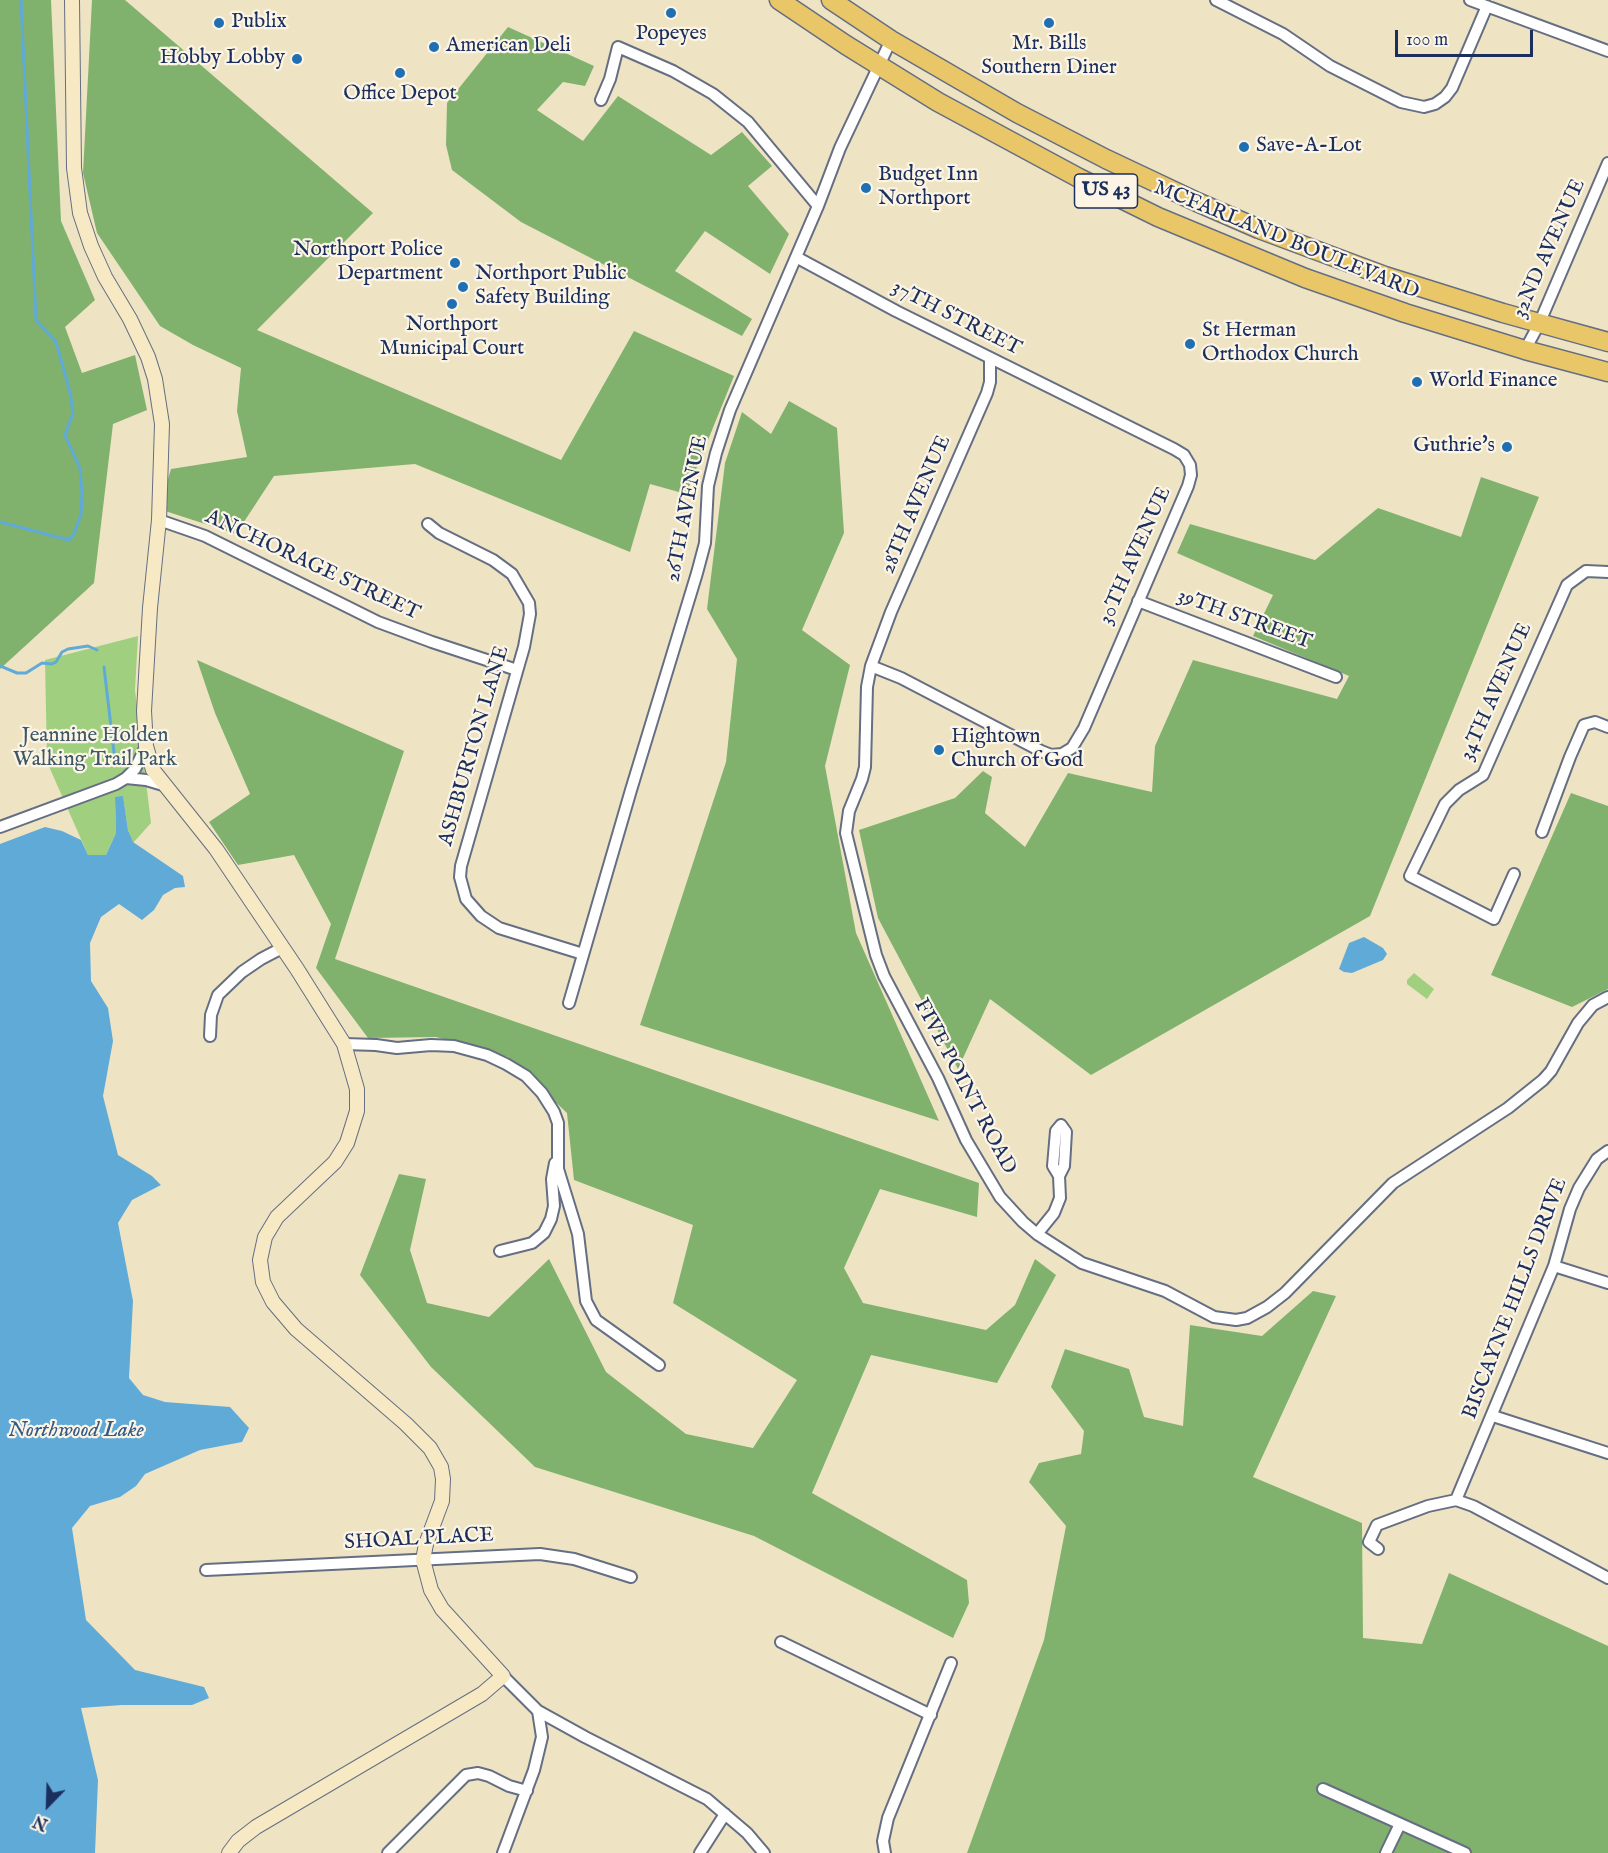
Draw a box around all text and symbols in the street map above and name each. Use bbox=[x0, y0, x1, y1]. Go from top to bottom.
marker: Popeyes bbox=[664, 6, 678, 20]
place label: Publix bbox=[231, 10, 287, 36]
marker: Publix bbox=[212, 16, 226, 30]
marker: Mr. Bills Southern Diner bbox=[1042, 16, 1056, 30]
scale bar bbox=[1398, 18, 1536, 56]
place label: Popeyes bbox=[635, 22, 707, 48]
text: 100 m bbox=[1406, 29, 1448, 52]
place label: Mr. Bills Southern Diner bbox=[981, 32, 1117, 82]
place label: American Deli bbox=[446, 34, 571, 60]
marker: American Deli bbox=[427, 40, 441, 54]
place label: Hobby Lobby bbox=[160, 46, 285, 72]
marker: Hobby Lobby bbox=[290, 52, 304, 66]
marker: Office Depot bbox=[393, 66, 407, 80]
place label: Office Depot bbox=[343, 82, 457, 108]
place label: Save-A-Lot bbox=[1256, 134, 1362, 160]
marker: Save-A-Lot bbox=[1237, 140, 1251, 154]
place label: Budget Inn Northport bbox=[878, 163, 978, 213]
road number: US 43 bbox=[1074, 174, 1138, 208]
street label: MCFARLAND BOULEVARD bbox=[1150, 176, 1422, 306]
street label: 32ND AVENUE bbox=[1508, 176, 1592, 322]
marker: Budget Inn Northport bbox=[859, 181, 873, 195]
place label: Northport Police Department bbox=[293, 238, 443, 288]
marker: Northport Police Department bbox=[448, 256, 462, 270]
place label: Northport Public Safety Building bbox=[475, 262, 627, 312]
street label: 37TH STREET bbox=[887, 276, 1025, 362]
marker: Northport Public Safety Building bbox=[456, 280, 470, 294]
marker: Northport Municipal Court bbox=[445, 297, 459, 311]
place label: Northport Municipal Court bbox=[380, 313, 524, 363]
place label: St Herman Orthodox Church bbox=[1202, 319, 1359, 369]
marker: St Herman Orthodox Church bbox=[1183, 337, 1197, 351]
place label: World Finance bbox=[1429, 369, 1557, 395]
marker: World Finance bbox=[1410, 375, 1424, 389]
street label: 28TH AVENUE bbox=[876, 432, 958, 578]
street label: 26TH AVENUE bbox=[661, 434, 715, 584]
place label: Guthrie's bbox=[1413, 434, 1495, 460]
marker: Guthrie's bbox=[1500, 440, 1514, 454]
street label: 30TH AVENUE bbox=[1094, 483, 1178, 629]
street label: ANCHORAGE STREET bbox=[201, 505, 423, 627]
street label: 39TH STREET bbox=[1173, 584, 1315, 656]
street label: 34TH AVENUE bbox=[1455, 619, 1539, 765]
street label: ASHBURTON LANE bbox=[434, 643, 516, 849]
park label: Jeannine Holden Walking Trail Park bbox=[13, 724, 177, 774]
place label: Hightown Church of God bbox=[951, 725, 1083, 775]
marker: Hightown Church of God bbox=[932, 743, 946, 757]
street label: FIVE POINT ROAD bbox=[907, 995, 1021, 1179]
street label: BISCAYNE HILLS DRIVE bbox=[1458, 1175, 1574, 1423]
water label: Northwood Lake bbox=[8, 1418, 144, 1444]
street label: SHOAL PLACE bbox=[344, 1523, 494, 1557]
north arrow bbox=[18, 1775, 78, 1835]
text: N bbox=[31, 1810, 51, 1833]

